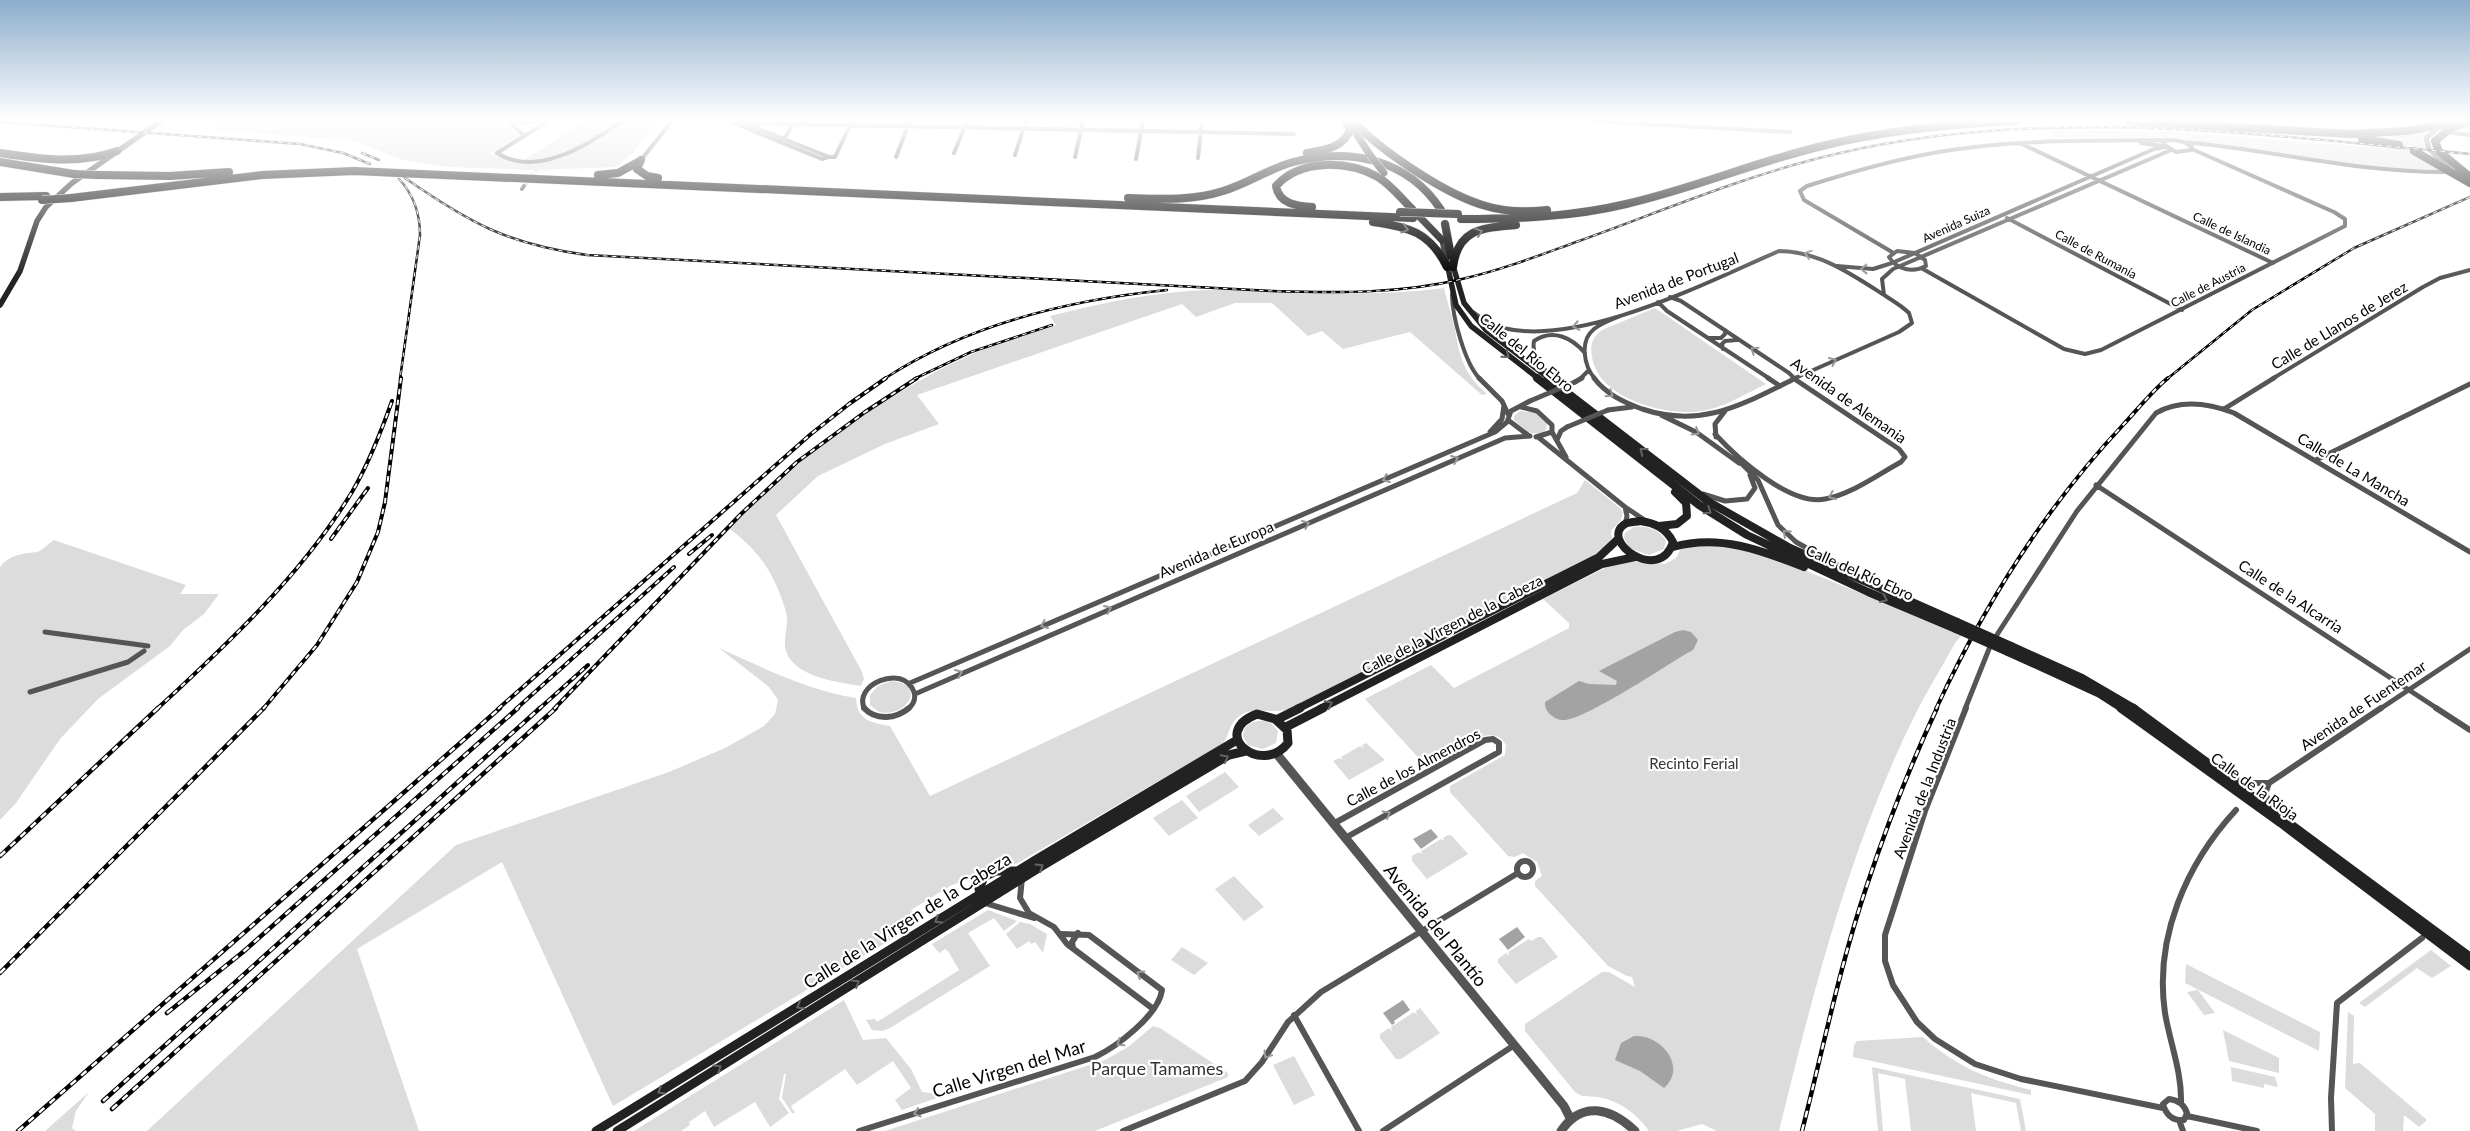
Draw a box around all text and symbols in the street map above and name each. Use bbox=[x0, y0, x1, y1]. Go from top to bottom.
street label: Avenida Suiza bbox=[1920, 202, 1992, 246]
street label: Calle de Islandia bbox=[2190, 208, 2274, 258]
one-way arrow bbox=[1400, 223, 1409, 233]
street label: Calle de Rumanía bbox=[2053, 226, 2140, 282]
one-way arrow bbox=[1474, 228, 1483, 238]
street label: Avenida de Portugal bbox=[1611, 248, 1741, 312]
one-way arrow bbox=[1804, 249, 1813, 259]
street label: Calle de Austria bbox=[2168, 260, 2248, 310]
one-way arrow bbox=[1859, 264, 1867, 274]
street label: Calle de Llanos de Jerez bbox=[2268, 277, 2411, 373]
street label: Calle del Río Ebro bbox=[1476, 309, 1578, 395]
one-way arrow bbox=[1571, 320, 1580, 330]
one-way arrow bbox=[1751, 347, 1760, 356]
one-way arrow bbox=[1501, 350, 1510, 359]
street label: Avenida de Alemania bbox=[1788, 353, 1910, 447]
one-way arrow bbox=[1828, 357, 1837, 368]
one-way arrow bbox=[1604, 388, 1613, 397]
one-way arrow bbox=[1690, 426, 1699, 436]
street label: Calle de La Mancha bbox=[2295, 428, 2413, 510]
one-way arrow bbox=[1640, 449, 1649, 457]
one-way arrow bbox=[1450, 455, 1459, 466]
one-way arrow bbox=[1382, 472, 1391, 483]
one-way arrow bbox=[1828, 490, 1837, 500]
one-way arrow bbox=[1702, 504, 1711, 514]
street label: Avenida de Europa bbox=[1156, 517, 1276, 581]
one-way arrow bbox=[1301, 519, 1309, 529]
one-way arrow bbox=[1783, 530, 1792, 539]
street label: Calle del Río Ebro bbox=[1803, 540, 1917, 604]
street label: Calle de la Alcarria bbox=[2235, 555, 2347, 637]
street label: Calle de la Virgen de la Cabeza bbox=[1359, 570, 1545, 678]
one-way arrow bbox=[1879, 593, 1888, 603]
one-way arrow bbox=[1103, 604, 1112, 615]
one-way arrow bbox=[1040, 619, 1049, 630]
street label: Avenida de Fuentemar bbox=[2297, 656, 2430, 754]
one-way arrow bbox=[954, 669, 963, 680]
one-way arrow bbox=[1324, 700, 1333, 710]
street label: Avenida de la Industria bbox=[1889, 715, 1959, 861]
street label: Calle de los Almendros bbox=[1343, 724, 1483, 810]
street label: Calle de la Rioja bbox=[2208, 748, 2302, 824]
one-way arrow bbox=[1220, 754, 1229, 764]
park label: Recinto Ferial bbox=[1649, 754, 1739, 772]
one-way arrow bbox=[1382, 811, 1391, 821]
street label: Calle de la Virgen de la Cabeza bbox=[799, 847, 1015, 993]
street label: Avenida del Plantío bbox=[1380, 859, 1492, 991]
one-way arrow bbox=[1034, 864, 1044, 873]
one-way arrow bbox=[935, 914, 944, 924]
one-way arrow bbox=[1137, 971, 1146, 980]
one-way arrow bbox=[850, 979, 859, 989]
one-way arrow bbox=[796, 999, 805, 1009]
street label: Calle Virgen del Mar bbox=[929, 1034, 1089, 1102]
one-way arrow bbox=[1116, 1037, 1126, 1046]
one-way arrow bbox=[1263, 1050, 1273, 1059]
park label: Parque Tamames bbox=[1091, 1057, 1224, 1079]
one-way arrow bbox=[712, 1065, 721, 1075]
one-way arrow bbox=[658, 1084, 667, 1094]
one-way arrow bbox=[913, 1107, 922, 1117]

